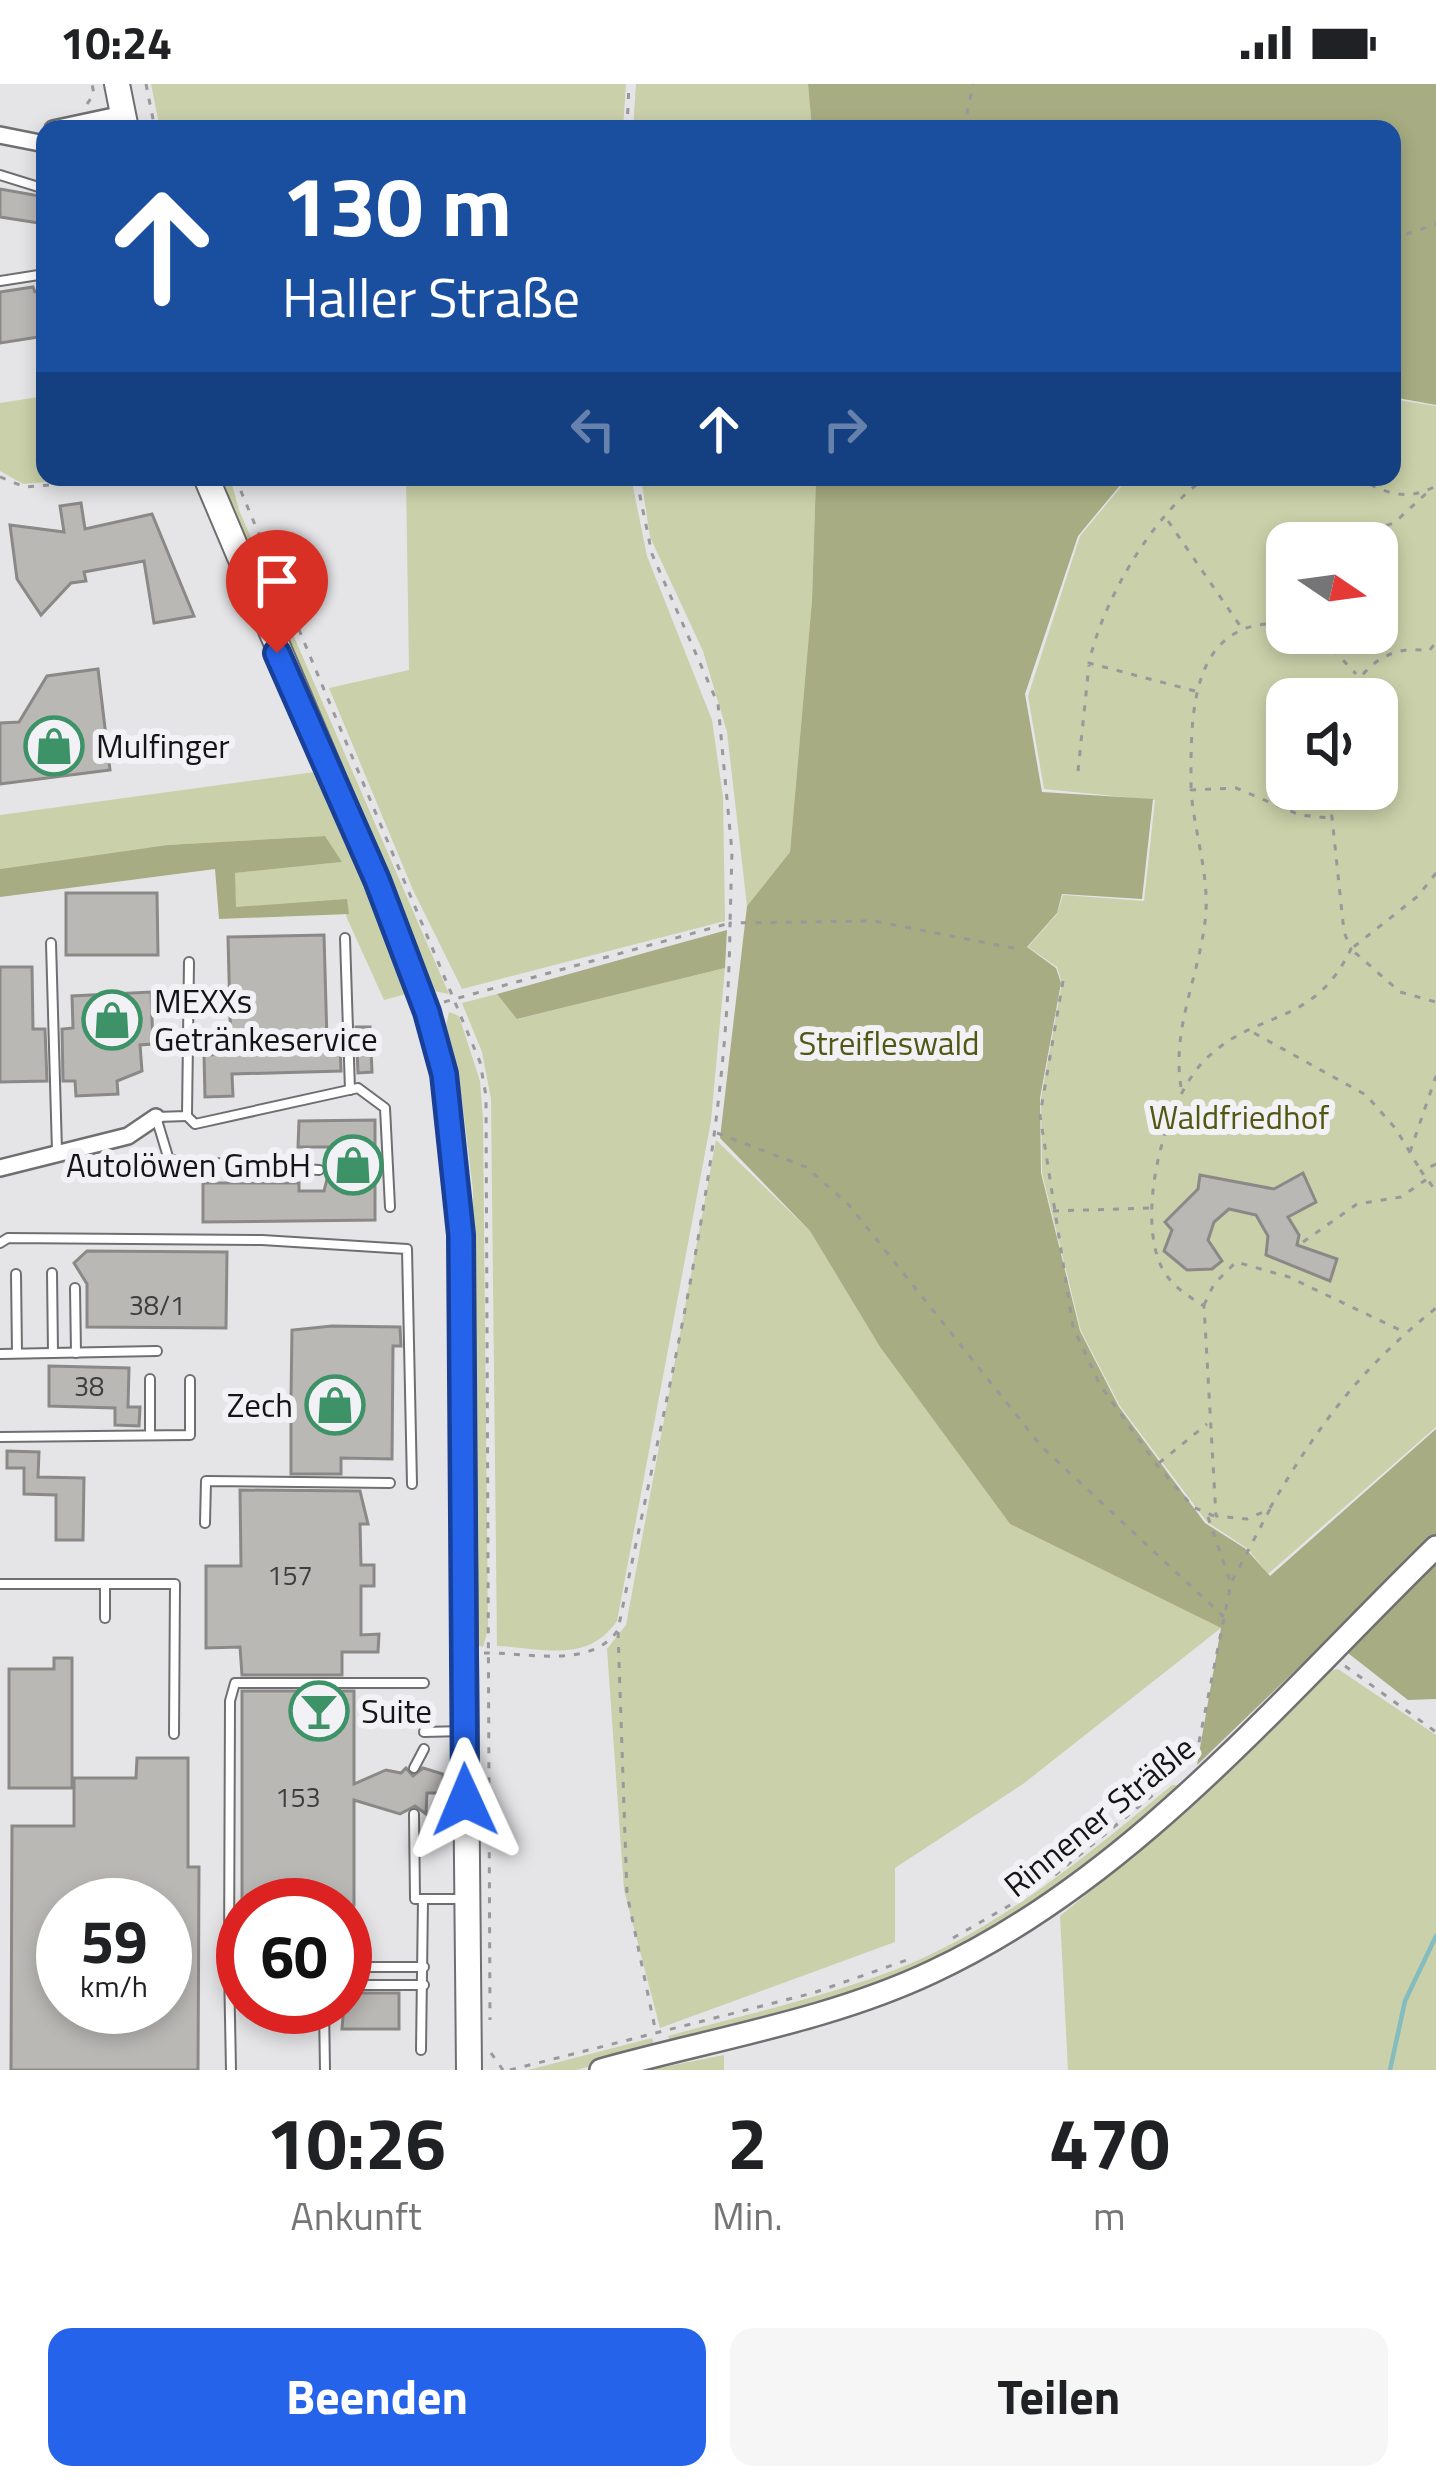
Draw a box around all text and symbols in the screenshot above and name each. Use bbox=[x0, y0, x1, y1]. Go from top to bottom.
text: 10:24 bbox=[60, 8, 172, 76]
text: 130 m bbox=[282, 141, 512, 269]
icon: ahead bbox=[84, 168, 240, 324]
text: Haller Straße bbox=[282, 256, 580, 338]
icon: left bbox=[560, 396, 626, 462]
icon: ahead bbox=[686, 396, 752, 462]
icon: right bbox=[812, 396, 878, 462]
north arrow bbox=[1266, 522, 1398, 654]
map controls bbox=[1266, 522, 1398, 810]
pin bbox=[226, 530, 328, 653]
icon: arrive bbox=[244, 548, 310, 614]
button: sound bbox=[1266, 678, 1398, 810]
shop icon: Mulfinger bbox=[23, 715, 85, 777]
place label: Mulfinger bbox=[96, 721, 230, 771]
place label: MEXXs Getränkeservice bbox=[154, 976, 378, 1064]
shop icon: MEXXs Getränkeservice bbox=[81, 989, 143, 1051]
park label: Streifleswald bbox=[798, 1018, 980, 1068]
park label: Waldfriedhof bbox=[1149, 1092, 1329, 1142]
shop icon: Autolöwen GmbH bbox=[322, 1134, 384, 1196]
place label: Autolöwen GmbH bbox=[66, 1140, 311, 1190]
house number: 38/1 bbox=[129, 1284, 185, 1325]
house number: 38 bbox=[74, 1365, 104, 1406]
shop icon: Zech bbox=[304, 1374, 366, 1436]
place label: Zech bbox=[227, 1380, 293, 1430]
house number: 157 bbox=[267, 1554, 313, 1595]
bar icon: Suite bbox=[288, 1680, 350, 1742]
place label: Suite bbox=[361, 1686, 432, 1736]
street label: Rinnener Sträßle bbox=[993, 1723, 1205, 1909]
position arrow bbox=[402, 1737, 528, 1863]
house number: 153 bbox=[275, 1776, 321, 1817]
speed limit sign: 60 bbox=[216, 1878, 372, 2034]
text: 59 bbox=[80, 1895, 148, 1986]
text: km/h bbox=[80, 1963, 148, 2009]
text: 10:26 bbox=[266, 2087, 446, 2197]
text: 2 bbox=[727, 2087, 768, 2197]
text: 470 bbox=[1049, 2087, 1170, 2197]
text: Ankunft bbox=[290, 2186, 422, 2245]
text: Min. bbox=[712, 2186, 783, 2245]
text: m bbox=[1093, 2186, 1126, 2245]
button: Beenden bbox=[48, 2328, 706, 2466]
button: Teilen bbox=[730, 2328, 1388, 2466]

